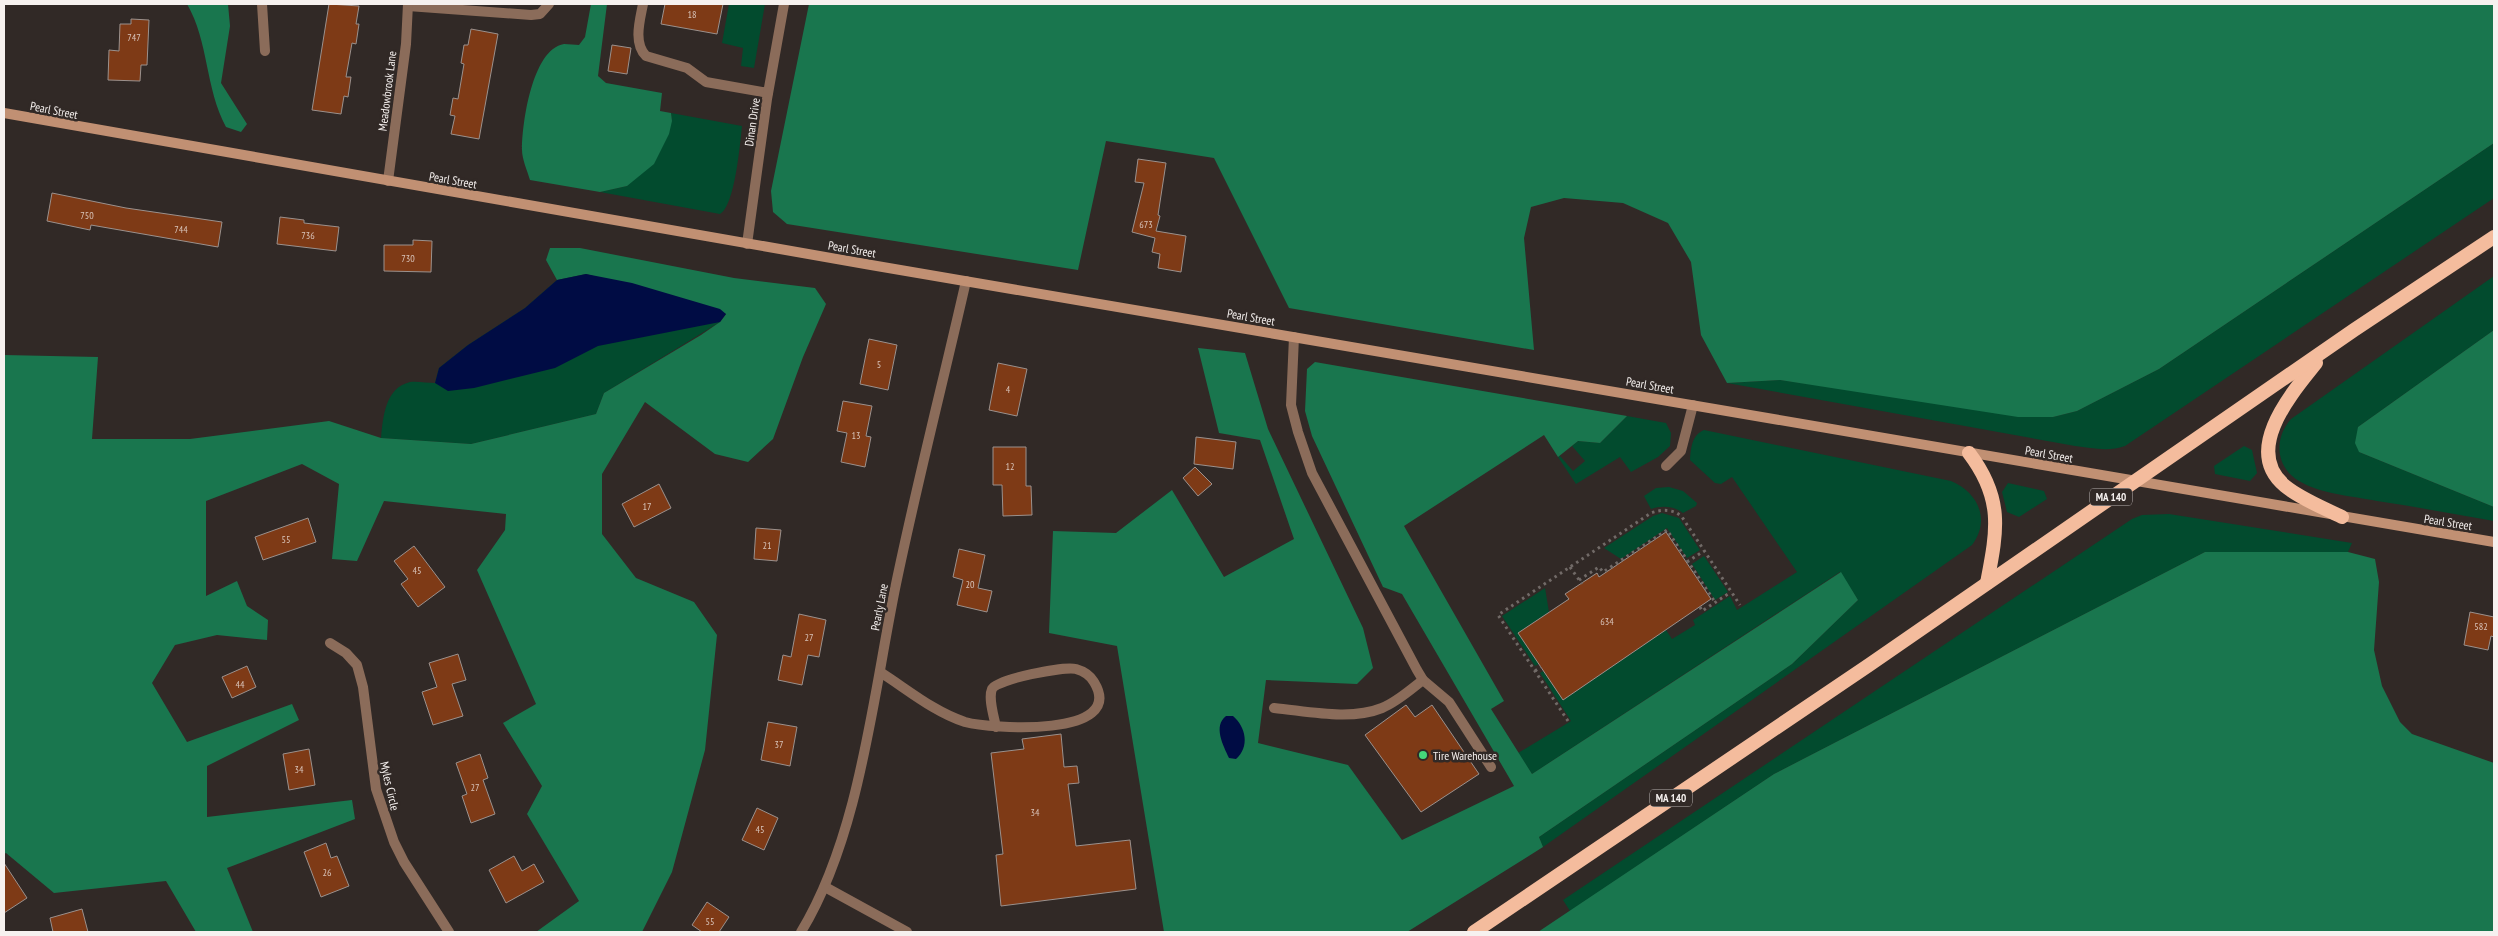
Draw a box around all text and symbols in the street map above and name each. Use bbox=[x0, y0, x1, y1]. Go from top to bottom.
house number: 18 bbox=[688, 8, 697, 21]
house number: 747 bbox=[127, 31, 141, 44]
street label: Meadowbrook Lane bbox=[375, 50, 399, 132]
street label: Dinan Drive bbox=[741, 97, 763, 147]
street label: Pearl Street bbox=[29, 98, 80, 122]
street label: Pearl Street bbox=[428, 168, 479, 192]
house number: 750 bbox=[80, 209, 94, 222]
house number: 673 bbox=[1139, 218, 1153, 231]
house number: 744 bbox=[174, 223, 188, 236]
house number: 736 bbox=[301, 229, 315, 242]
street label: Pearl Street bbox=[827, 237, 878, 261]
house number: 730 bbox=[401, 252, 415, 265]
street label: Pearl Street bbox=[1226, 305, 1277, 329]
house number: 5 bbox=[877, 358, 881, 371]
street label: Pearl Street bbox=[1625, 373, 1676, 397]
house number: 4 bbox=[1006, 383, 1011, 396]
house number: 13 bbox=[852, 429, 861, 442]
street label: Pearl Street bbox=[2024, 442, 2075, 466]
house number: 12 bbox=[1006, 460, 1015, 473]
road number: MA 140 bbox=[2090, 488, 2132, 506]
house number: 17 bbox=[643, 500, 652, 513]
street label: Pearl Street bbox=[2423, 511, 2474, 533]
house number: 55 bbox=[282, 533, 291, 546]
house number: 21 bbox=[763, 539, 772, 552]
house number: 45 bbox=[413, 564, 422, 577]
house number: 20 bbox=[966, 578, 975, 591]
street label: Pearly Lane bbox=[867, 582, 891, 632]
house number: 634 bbox=[1600, 615, 1614, 628]
house number: 582 bbox=[2474, 620, 2488, 633]
house number: 27 bbox=[805, 631, 814, 644]
house number: 44 bbox=[236, 678, 245, 691]
house number: 37 bbox=[775, 738, 784, 751]
place label: Tire Warehouse bbox=[1433, 748, 1497, 763]
marker: Tire Warehouse bbox=[1417, 749, 1429, 761]
street label: Myles Circle bbox=[377, 760, 403, 812]
house number: 34 bbox=[295, 763, 304, 776]
house number: 27 bbox=[471, 781, 480, 794]
road number: MA 140 bbox=[1650, 790, 1692, 806]
house number: 34 bbox=[1031, 806, 1040, 819]
house number: 45 bbox=[756, 823, 765, 836]
house number: 26 bbox=[323, 866, 332, 879]
house number: 55 bbox=[706, 915, 715, 928]

